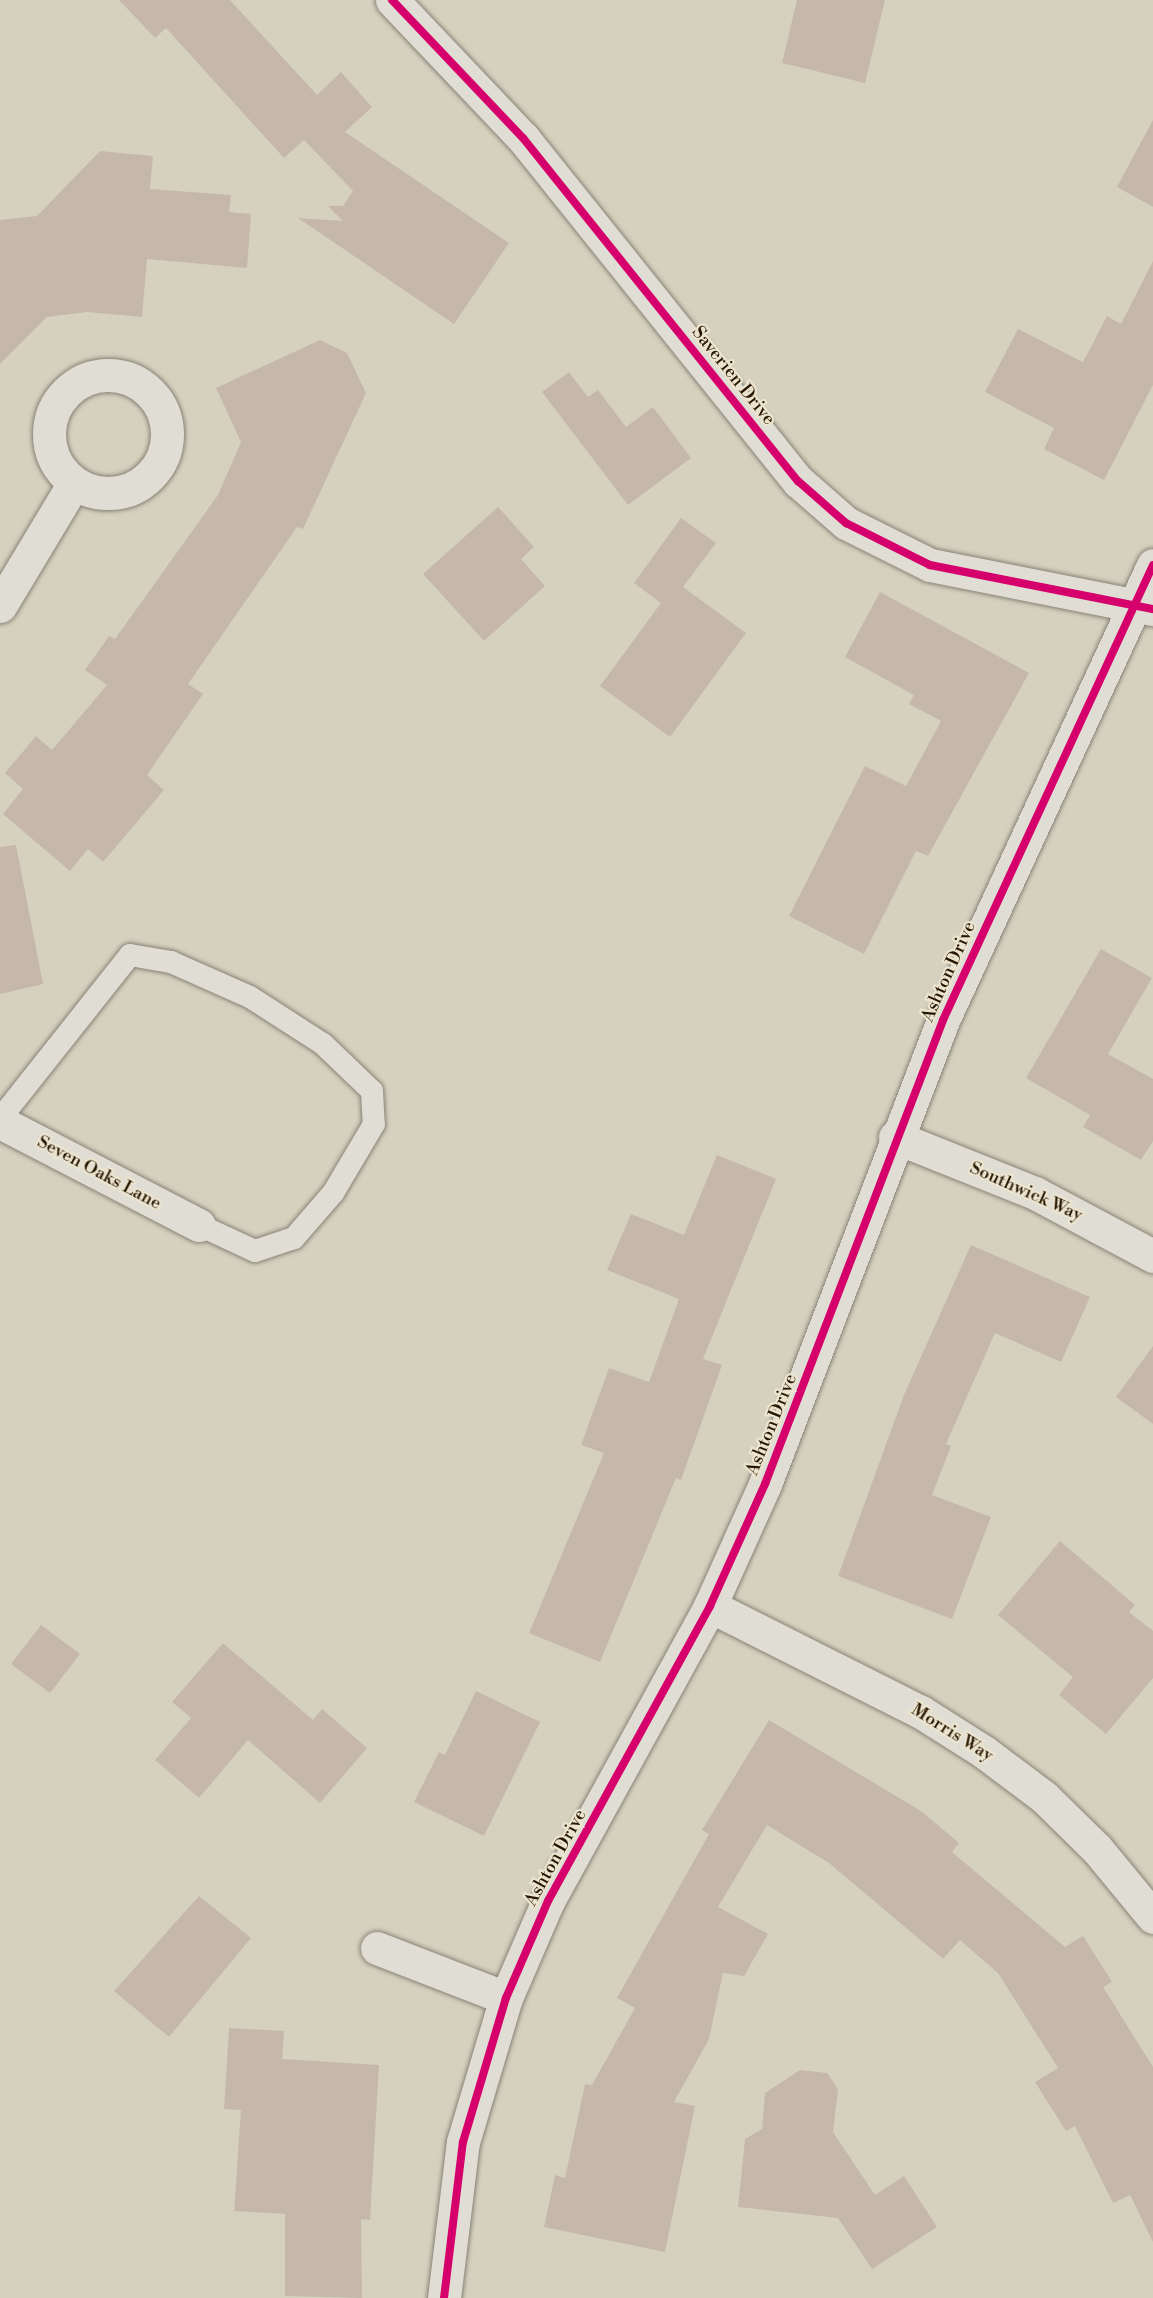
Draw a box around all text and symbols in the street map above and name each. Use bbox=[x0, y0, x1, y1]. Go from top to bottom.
street label: Saverien Drive bbox=[687, 322, 779, 430]
street label: Ashton Drive bbox=[917, 919, 981, 1025]
street label: Seven Oaks Lane bbox=[33, 1131, 165, 1215]
street label: Southwick Way bbox=[966, 1157, 1086, 1227]
street label: Ashton Drive bbox=[742, 1371, 802, 1479]
street label: Morris Way bbox=[907, 1699, 997, 1767]
street label: Ashton Drive bbox=[520, 1806, 592, 1910]

